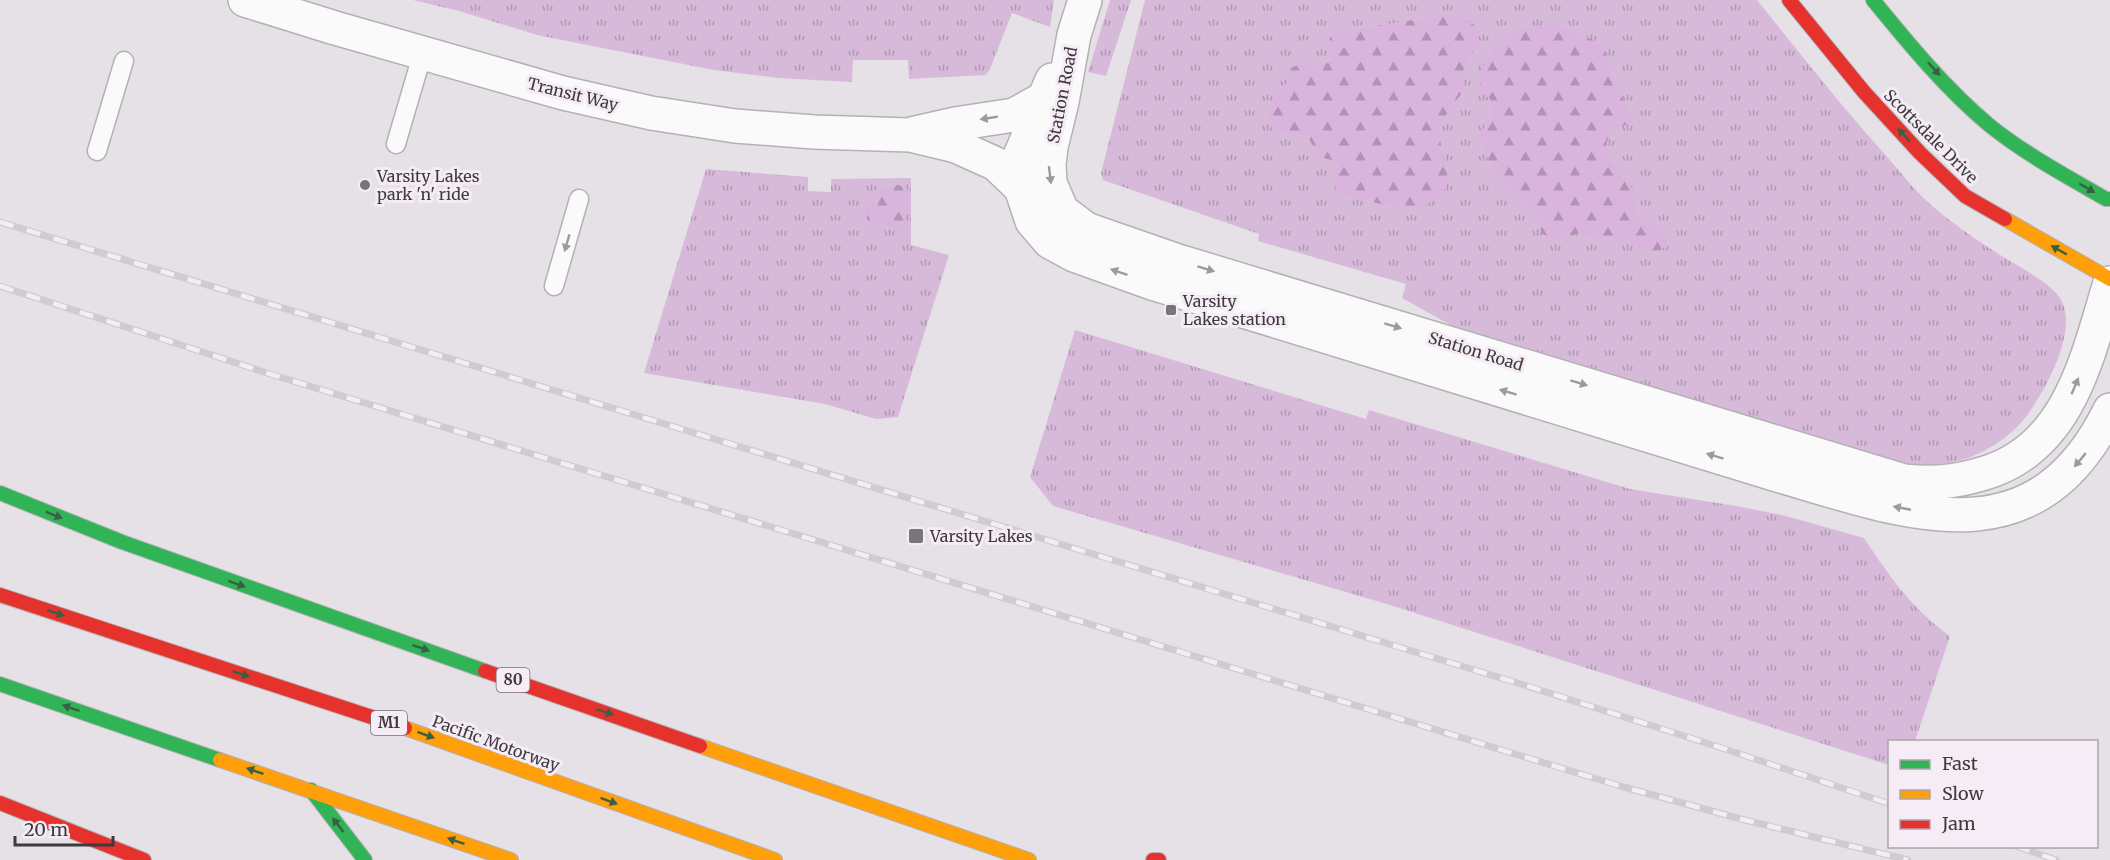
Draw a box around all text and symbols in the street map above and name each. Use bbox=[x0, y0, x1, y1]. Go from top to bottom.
street label: Station Road bbox=[1043, 45, 1081, 145]
one-way arrow bbox=[1927, 61, 1940, 76]
street label: Transit Way bbox=[526, 73, 621, 115]
street label: Scottsdale Drive bbox=[1880, 85, 1982, 187]
one-way arrow bbox=[979, 114, 998, 123]
one-way arrow bbox=[1897, 129, 1911, 143]
place label: Varsity Lakes park 'n' ride bbox=[376, 166, 480, 204]
one-way arrow bbox=[1045, 166, 1055, 185]
marker: Varsity Lakes park 'n' ride bbox=[358, 178, 372, 192]
one-way arrow bbox=[2079, 183, 2095, 194]
one-way arrow bbox=[562, 234, 571, 252]
one-way arrow bbox=[2050, 245, 2067, 255]
one-way arrow bbox=[1197, 265, 1215, 275]
one-way arrow bbox=[1110, 266, 1128, 276]
place label: Varsity Lakes station bbox=[1182, 291, 1286, 329]
marker: Varsity Lakes station bbox=[1164, 303, 1178, 317]
one-way arrow bbox=[1384, 322, 1402, 331]
street label: Station Road bbox=[1426, 327, 1526, 375]
one-way arrow bbox=[2070, 376, 2080, 394]
one-way arrow bbox=[1571, 379, 1589, 388]
one-way arrow bbox=[1499, 387, 1517, 396]
one-way arrow bbox=[1706, 451, 1724, 460]
one-way arrow bbox=[2073, 452, 2086, 468]
one-way arrow bbox=[1893, 503, 1912, 512]
one-way arrow bbox=[46, 510, 64, 520]
place label: Varsity Lakes bbox=[929, 526, 1033, 546]
marker: Varsity Lakes bbox=[907, 527, 925, 545]
one-way arrow bbox=[228, 579, 246, 589]
one-way arrow bbox=[47, 609, 65, 618]
one-way arrow bbox=[412, 644, 430, 654]
road number: 80 bbox=[496, 668, 530, 692]
one-way arrow bbox=[232, 670, 250, 679]
one-way arrow bbox=[62, 703, 80, 712]
one-way arrow bbox=[596, 708, 614, 718]
road number: M1 bbox=[371, 711, 407, 735]
street label: Pacific Motorway bbox=[430, 711, 563, 776]
one-way arrow bbox=[417, 731, 435, 741]
legend bbox=[1888, 740, 2098, 848]
text: Fast bbox=[1942, 752, 1978, 775]
one-way arrow bbox=[246, 766, 264, 775]
text: Slow bbox=[1942, 782, 1985, 805]
one-way arrow bbox=[601, 797, 619, 807]
scale bar bbox=[15, 809, 112, 847]
text: Jam bbox=[1941, 812, 1976, 835]
one-way arrow bbox=[332, 817, 345, 833]
text: 20 m bbox=[24, 818, 68, 841]
one-way arrow bbox=[447, 835, 465, 845]

